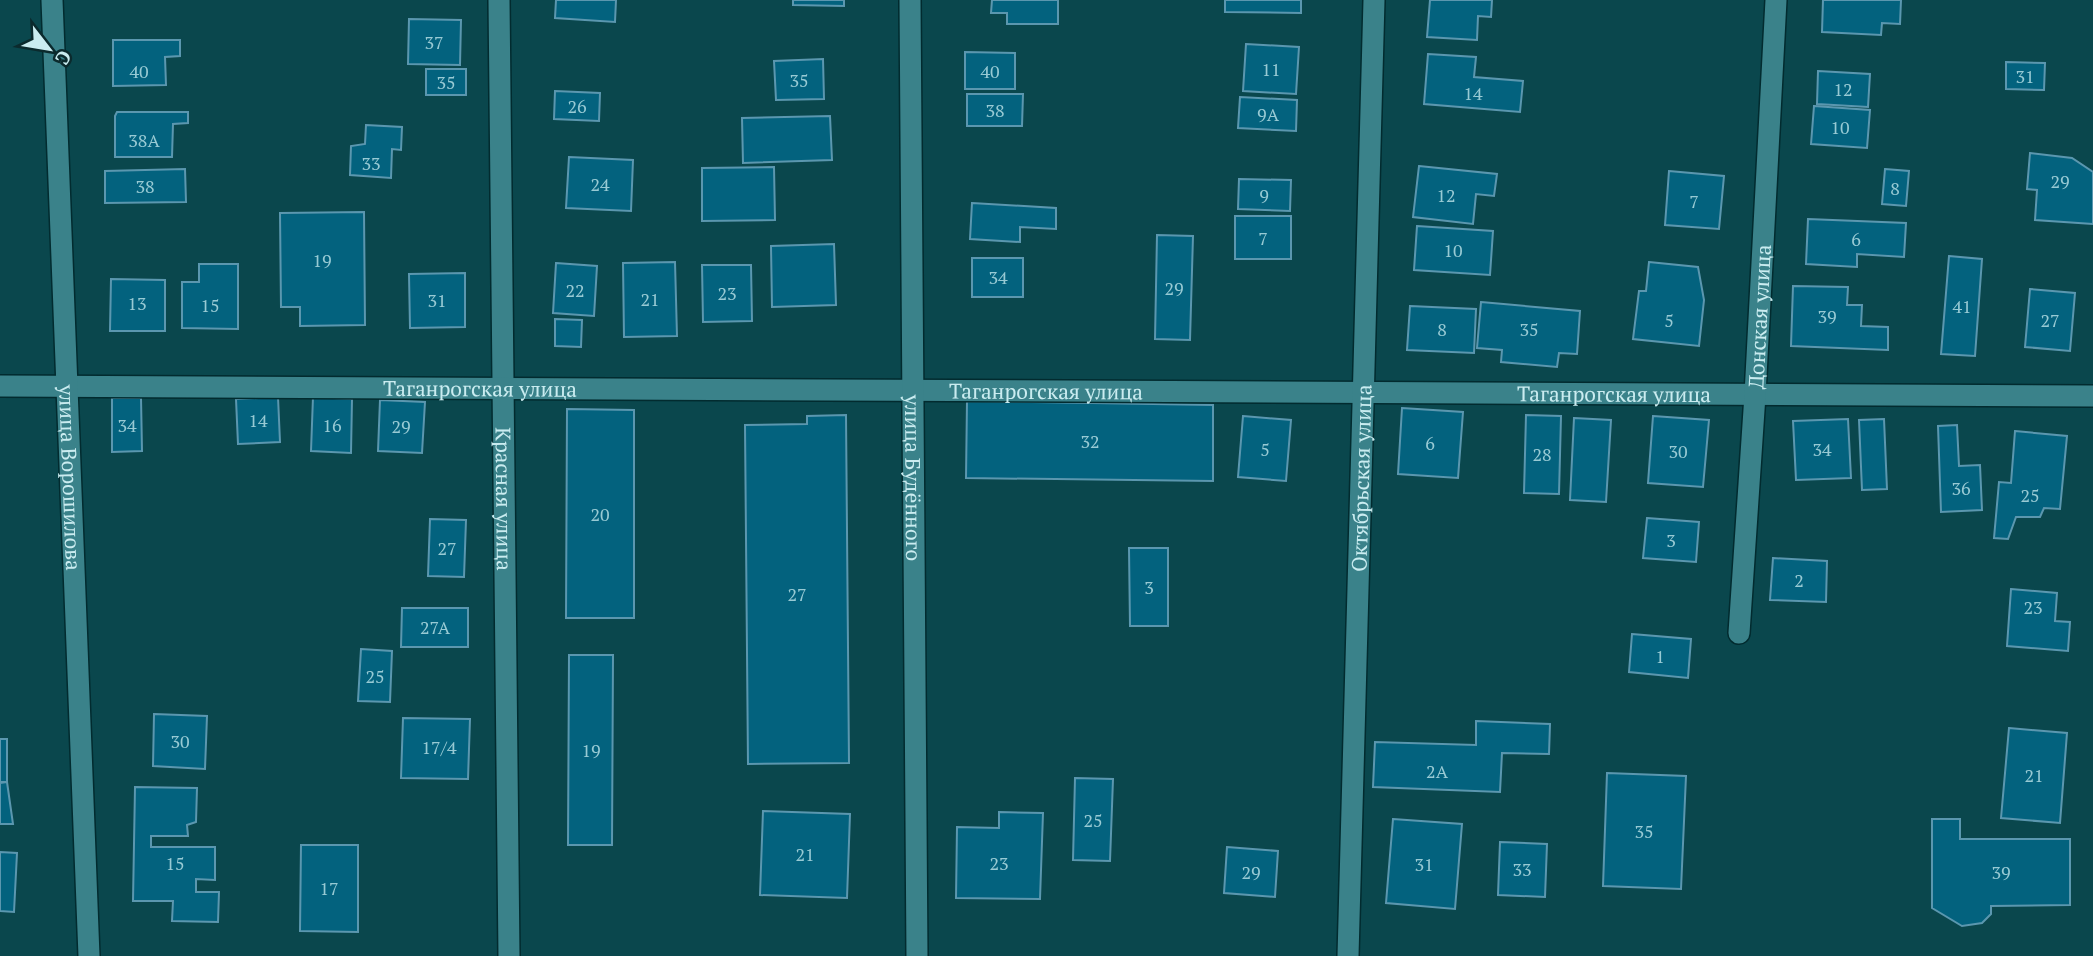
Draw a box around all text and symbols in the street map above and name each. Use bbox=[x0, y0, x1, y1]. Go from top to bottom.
north arrow bbox=[14, 14, 84, 84]
house number: 37 bbox=[424, 30, 444, 54]
text: С bbox=[50, 46, 78, 70]
house number: 11 bbox=[1261, 57, 1281, 81]
house number: 40 bbox=[129, 59, 149, 83]
house number: 40 bbox=[980, 59, 1000, 83]
house number: 31 bbox=[2015, 64, 2035, 88]
house number: 35 bbox=[789, 68, 809, 92]
house number: 35 bbox=[436, 70, 456, 94]
house number: 12 bbox=[1833, 77, 1853, 101]
house number: 14 bbox=[1463, 81, 1483, 105]
house number: 26 bbox=[567, 94, 587, 118]
house number: 38 bbox=[985, 98, 1005, 122]
house number: 9А bbox=[1257, 102, 1280, 126]
house number: 10 bbox=[1830, 115, 1850, 139]
house number: 38А bbox=[128, 128, 160, 152]
house number: 33 bbox=[361, 151, 381, 175]
house number: 29 bbox=[2050, 169, 2070, 193]
house number: 24 bbox=[590, 172, 610, 196]
house number: 38 bbox=[135, 174, 155, 198]
house number: 8 bbox=[1890, 176, 1900, 200]
house number: 9 bbox=[1259, 183, 1269, 207]
house number: 12 bbox=[1436, 183, 1456, 207]
house number: 7 bbox=[1689, 189, 1699, 213]
house number: 7 bbox=[1258, 226, 1268, 250]
house number: 6 bbox=[1851, 227, 1861, 251]
house number: 10 bbox=[1443, 238, 1463, 262]
street label: Донская улица bbox=[1741, 243, 1777, 390]
house number: 19 bbox=[312, 248, 332, 272]
house number: 34 bbox=[988, 265, 1008, 289]
house number: 29 bbox=[1164, 276, 1184, 300]
house number: 22 bbox=[565, 278, 585, 302]
house number: 23 bbox=[717, 281, 737, 305]
house number: 21 bbox=[640, 287, 660, 311]
house number: 31 bbox=[427, 288, 447, 312]
house number: 13 bbox=[127, 291, 147, 315]
house number: 15 bbox=[200, 293, 220, 317]
house number: 41 bbox=[1952, 294, 1972, 318]
house number: 39 bbox=[1817, 304, 1837, 328]
house number: 5 bbox=[1664, 308, 1674, 332]
house number: 27 bbox=[2040, 308, 2060, 332]
house number: 8 bbox=[1437, 317, 1447, 341]
house number: 35 bbox=[1519, 317, 1539, 341]
street label: Таганрогская улица bbox=[383, 374, 577, 403]
street label: Таганрогская улица bbox=[949, 377, 1143, 405]
street label: Таганрогская улица bbox=[1517, 379, 1711, 408]
street label: улица Ворошилова bbox=[53, 383, 88, 572]
street label: Октябрьская улица bbox=[1344, 384, 1378, 572]
street label: улица Будённого bbox=[899, 394, 928, 561]
house number: 14 bbox=[248, 408, 268, 432]
house number: 34 bbox=[117, 413, 137, 437]
house number: 16 bbox=[322, 413, 342, 437]
house number: 29 bbox=[391, 414, 411, 438]
street label: Красная улица bbox=[489, 427, 519, 571]
house number: 32 bbox=[1080, 429, 1100, 453]
house number: 6 bbox=[1425, 431, 1435, 455]
house number: 5 bbox=[1260, 437, 1270, 461]
house number: 34 bbox=[1812, 437, 1832, 461]
house number: 30 bbox=[1668, 439, 1688, 463]
house number: 28 bbox=[1532, 442, 1552, 466]
house number: 36 bbox=[1951, 476, 1971, 500]
house number: 25 bbox=[2020, 483, 2040, 507]
house number: 20 bbox=[590, 502, 610, 526]
house number: 3 bbox=[1666, 528, 1676, 552]
house number: 27 bbox=[437, 536, 457, 560]
house number: 2 bbox=[1794, 568, 1804, 592]
house number: 3 bbox=[1144, 575, 1154, 599]
house number: 27 bbox=[787, 582, 807, 606]
house number: 23 bbox=[2023, 595, 2043, 619]
house number: 27А bbox=[420, 615, 451, 639]
house number: 1 bbox=[1655, 644, 1665, 668]
house number: 25 bbox=[365, 664, 385, 688]
house number: 30 bbox=[170, 729, 190, 753]
house number: 17/4 bbox=[422, 735, 457, 759]
house number: 19 bbox=[581, 738, 601, 762]
house number: 2А bbox=[1426, 759, 1449, 783]
house number: 21 bbox=[2024, 763, 2044, 787]
house number: 25 bbox=[1083, 808, 1103, 832]
house number: 35 bbox=[1634, 819, 1654, 843]
house number: 21 bbox=[795, 842, 815, 866]
house number: 15 bbox=[165, 851, 185, 875]
house number: 23 bbox=[989, 851, 1009, 875]
house number: 31 bbox=[1414, 852, 1434, 876]
house number: 33 bbox=[1512, 857, 1532, 881]
house number: 29 bbox=[1241, 860, 1261, 884]
house number: 39 bbox=[1991, 860, 2011, 884]
house number: 17 bbox=[319, 876, 339, 900]

